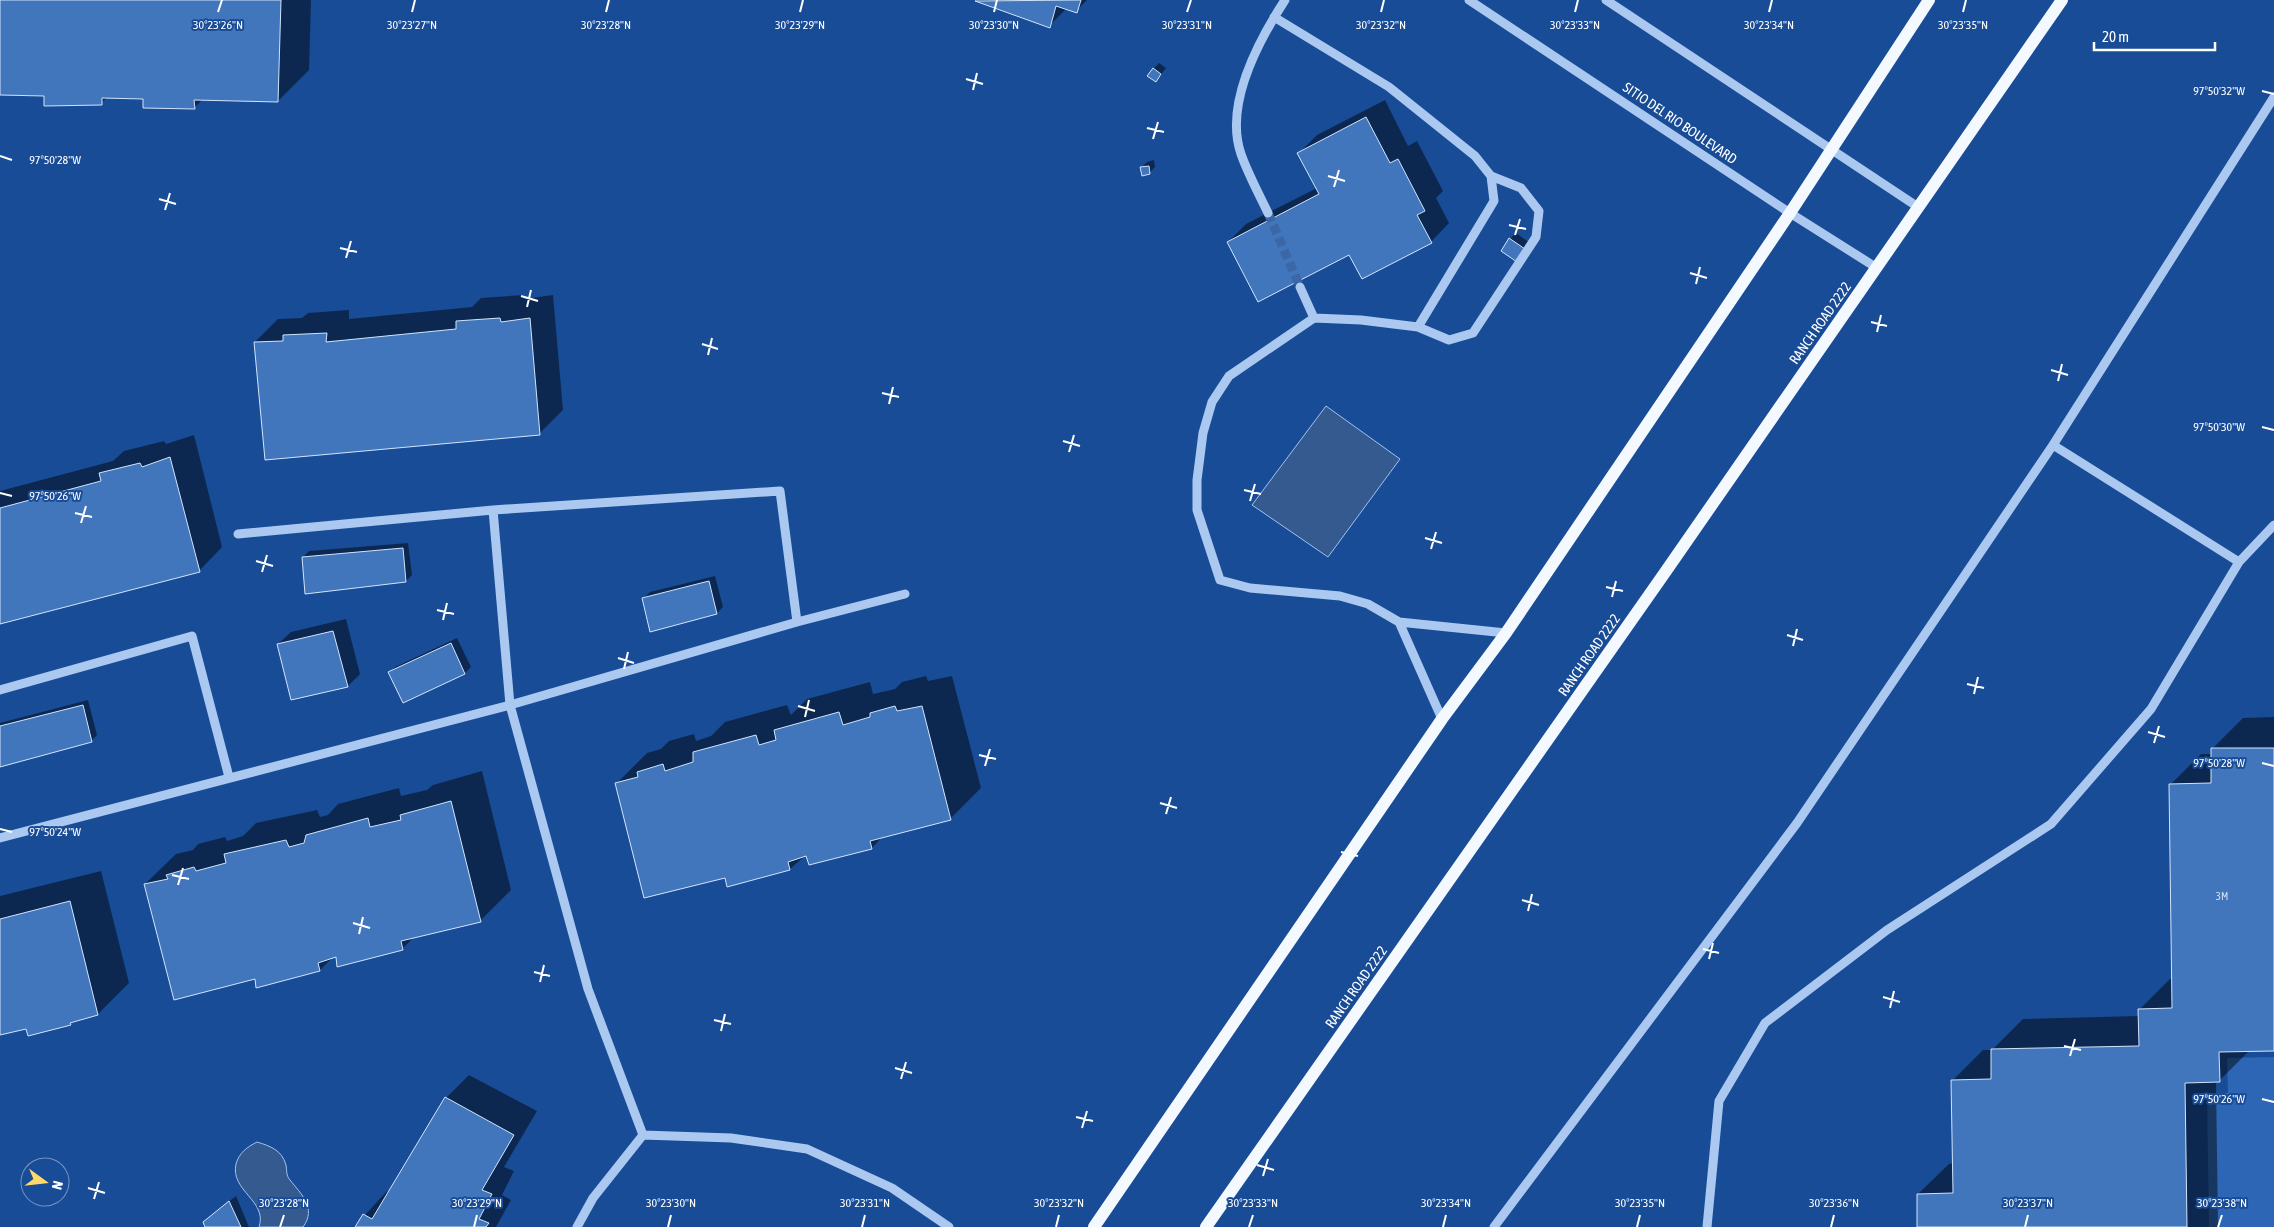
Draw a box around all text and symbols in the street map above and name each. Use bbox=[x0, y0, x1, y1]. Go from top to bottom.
text: 30°23'26"N bbox=[193, 18, 243, 32]
text: 30°23'27"N bbox=[387, 18, 437, 32]
text: 30°23'28"N bbox=[581, 18, 631, 32]
text: 30°23'29"N bbox=[775, 18, 825, 32]
text: 30°23'30"N bbox=[969, 18, 1019, 32]
text: 30°23'31"N bbox=[1162, 18, 1212, 32]
text: 30°23'32"N bbox=[1356, 18, 1406, 32]
text: 30°23'33"N bbox=[1550, 18, 1600, 32]
text: 30°23'34"N bbox=[1744, 18, 1794, 32]
text: 30°23'35"N bbox=[1938, 18, 1988, 32]
scale bar bbox=[2094, 20, 2215, 52]
text: 20 m bbox=[2102, 28, 2129, 45]
street label: SITIO DEL RIO BOULEVARD bbox=[1620, 79, 1740, 167]
text: 97°50'32"W bbox=[2193, 84, 2245, 98]
text: 97°50'28"W bbox=[29, 153, 81, 167]
street label: RANCH ROAD 2222 bbox=[1786, 279, 1854, 367]
text: 97°50'30"W bbox=[2193, 420, 2245, 434]
text: 97°50'26"W bbox=[29, 489, 81, 503]
street label: RANCH ROAD 2222 bbox=[1555, 611, 1623, 699]
text: 97°50'28"W bbox=[2193, 756, 2245, 770]
text: 97°50'24"W bbox=[29, 825, 81, 839]
house number: 3M bbox=[2216, 890, 2228, 902]
street label: RANCH ROAD 2222 bbox=[1322, 943, 1390, 1031]
text: 97°50'26"W bbox=[2193, 1092, 2245, 1106]
north arrow bbox=[20, 1157, 70, 1207]
text: N bbox=[49, 1179, 66, 1191]
text: 30°23'28"N bbox=[259, 1196, 309, 1210]
text: 30°23'29"N bbox=[452, 1196, 502, 1210]
text: 30°23'30"N bbox=[646, 1196, 696, 1210]
text: 30°23'31"N bbox=[840, 1196, 890, 1210]
text: 30°23'32"N bbox=[1034, 1196, 1084, 1210]
text: 30°23'33"N bbox=[1228, 1196, 1278, 1210]
text: 30°23'34"N bbox=[1421, 1196, 1471, 1210]
text: 30°23'35"N bbox=[1615, 1196, 1665, 1210]
text: 30°23'36"N bbox=[1809, 1196, 1859, 1210]
text: 30°23'37"N bbox=[2003, 1196, 2053, 1210]
text: 30°23'38"N bbox=[2197, 1196, 2247, 1210]

